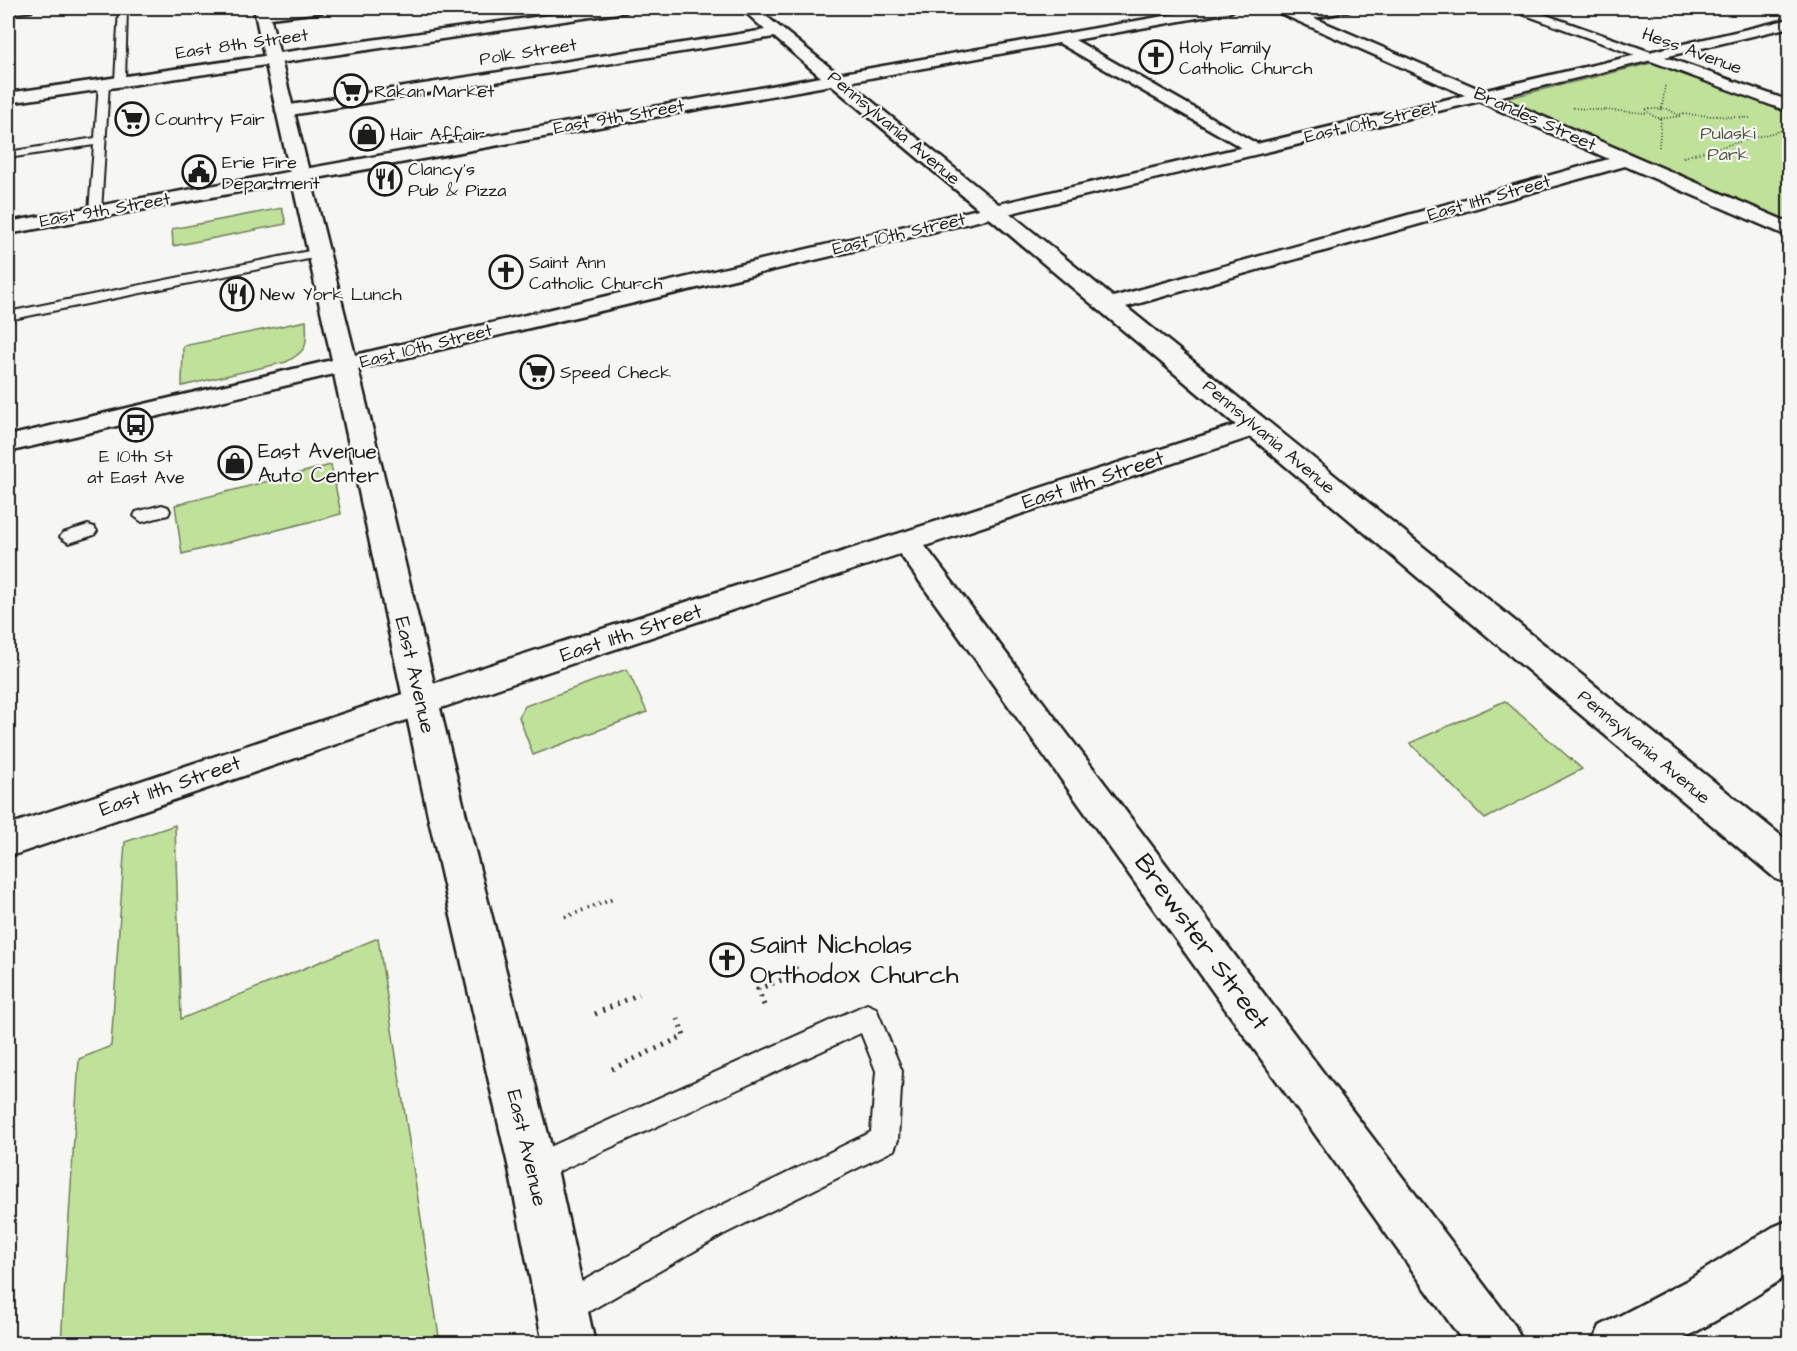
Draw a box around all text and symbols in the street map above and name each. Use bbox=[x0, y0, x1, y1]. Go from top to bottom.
street label: Hess Avenue bbox=[1639, 21, 1746, 81]
street label: East 8th Street bbox=[174, 22, 311, 66]
street label: Polk Street bbox=[478, 32, 579, 72]
place label: Holy Family Catholic Church bbox=[1179, 35, 1312, 81]
church icon: Holy Family Catholic Church bbox=[1138, 39, 1174, 75]
street label: Pennsylvania Avenue bbox=[822, 65, 966, 192]
supermarket icon: Rakan Market bbox=[333, 73, 369, 109]
place label: Rakan Market bbox=[374, 79, 495, 104]
street label: Brandes Street bbox=[1470, 81, 1601, 157]
street label: East 9th Street bbox=[552, 93, 687, 141]
street label: East 10th Street bbox=[1302, 94, 1441, 149]
supermarket icon: Country Fair bbox=[114, 101, 150, 137]
place label: Country Fair bbox=[155, 107, 265, 133]
shop icon: Hair Affair bbox=[349, 116, 385, 152]
park label: Pulaski Park bbox=[1700, 121, 1756, 167]
place label: Hair Affair bbox=[390, 122, 485, 147]
place label: Erie Fire Department bbox=[222, 150, 321, 196]
public building icon: Erie Fire Department bbox=[181, 154, 217, 190]
place label: Clancy's Pub & Pizza bbox=[408, 157, 506, 203]
restaurant icon: Clancy's Pub & Pizza bbox=[367, 161, 403, 197]
street label: East 11th Street bbox=[1425, 168, 1554, 228]
street label: East 9th Street bbox=[38, 186, 173, 234]
street label: East 10th Street bbox=[830, 206, 969, 261]
place label: Saint Ann Catholic Church bbox=[529, 250, 662, 296]
church icon: Saint Ann Catholic Church bbox=[488, 254, 524, 290]
restaurant icon: New York Lunch bbox=[219, 276, 255, 312]
place label: New York Lunch bbox=[260, 282, 402, 307]
street label: East 10th Street bbox=[357, 317, 496, 375]
supermarket icon: Speed Check bbox=[519, 354, 555, 390]
place label: Speed Check bbox=[560, 360, 671, 385]
street label: Pennsylvania Avenue bbox=[1197, 374, 1341, 501]
bus stop icon: E 10th St at East Ave bbox=[118, 407, 154, 443]
place label: East Avenue Auto Center bbox=[258, 437, 379, 490]
street label: East 11th Street bbox=[1018, 443, 1168, 517]
place label: E 10th St at East Ave bbox=[87, 444, 185, 490]
shop icon: East Avenue Auto Center bbox=[217, 445, 253, 481]
street label: East 11th Street bbox=[556, 596, 706, 670]
street label: East Avenue bbox=[388, 614, 442, 736]
street label: Pennsylvania Avenue bbox=[1572, 684, 1716, 811]
street label: East 11th Street bbox=[95, 748, 245, 824]
street label: Brewster Street bbox=[1126, 846, 1279, 1038]
place label: Saint Nicholas Orthodox Church bbox=[750, 927, 959, 993]
church icon: Saint Nicholas Orthodox Church bbox=[709, 942, 745, 978]
street label: East Avenue bbox=[500, 1087, 554, 1209]

